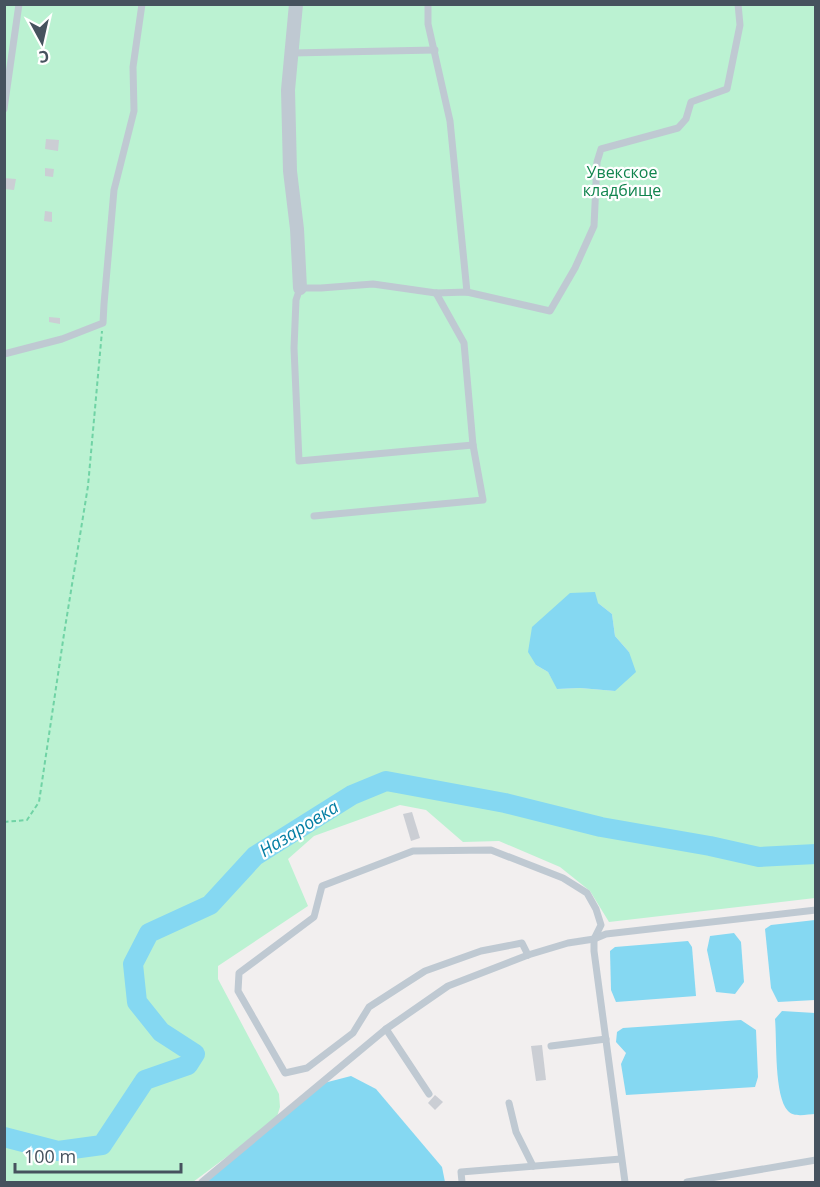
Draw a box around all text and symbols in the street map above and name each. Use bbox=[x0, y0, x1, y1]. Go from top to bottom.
north arrow bbox=[12, 12, 72, 72]
text: С bbox=[38, 45, 51, 68]
park label: Увекское кладбище bbox=[583, 161, 661, 201]
water label: Назаровка bbox=[254, 794, 343, 862]
scale bar bbox=[15, 1136, 182, 1174]
text: 100 m bbox=[24, 1144, 76, 1168]

